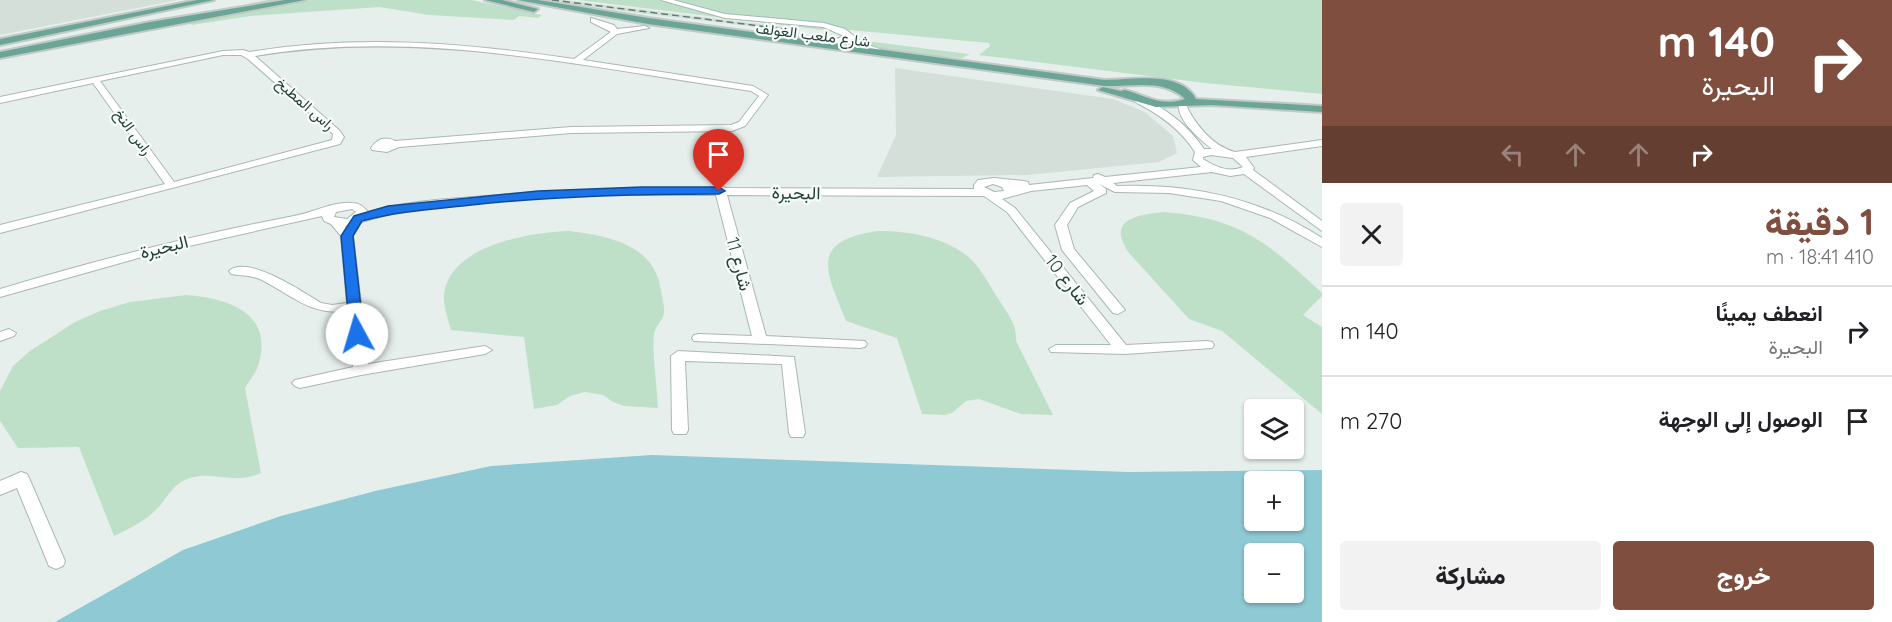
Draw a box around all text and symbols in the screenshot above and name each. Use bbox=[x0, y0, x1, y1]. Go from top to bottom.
text: 140 m bbox=[1658, 15, 1775, 68]
street label: شارع ملعب الغولف bbox=[755, 18, 871, 53]
icon: right bbox=[1796, 24, 1874, 102]
text: البحيرة bbox=[1702, 68, 1775, 102]
street label: راس المطبخ bbox=[271, 73, 339, 136]
street label: راس النخ bbox=[109, 105, 157, 160]
pin bbox=[693, 129, 744, 191]
icon: arrive bbox=[702, 138, 735, 171]
icon: left bbox=[1496, 138, 1529, 171]
icon: ahead bbox=[1559, 138, 1592, 171]
icon: ahead bbox=[1622, 138, 1655, 171]
icon: right bbox=[1685, 138, 1718, 171]
street label: البحيرة bbox=[771, 181, 821, 204]
text: 1 دقيقة bbox=[1765, 199, 1874, 244]
button: close bbox=[1340, 203, 1403, 266]
street label: البحيرة bbox=[137, 229, 190, 264]
street label: شارع 11 bbox=[720, 235, 758, 293]
text: 410 m · 18:41 bbox=[1766, 244, 1874, 269]
street label: شارع 10 bbox=[1040, 250, 1094, 310]
text: انعطف يمينًا bbox=[1715, 299, 1823, 327]
position arrow bbox=[325, 302, 389, 366]
icon: right bbox=[1841, 315, 1874, 348]
text: 140 m bbox=[1340, 317, 1399, 345]
text: البحيرة bbox=[1769, 334, 1823, 359]
map controls bbox=[1244, 399, 1304, 603]
button: layers bbox=[1244, 399, 1304, 459]
text: الوصول إلى الوجهة bbox=[1659, 405, 1823, 433]
icon: arrive bbox=[1841, 405, 1874, 438]
text: 270 m bbox=[1340, 407, 1402, 435]
button: + bbox=[1244, 471, 1304, 531]
button: مشاركة bbox=[1340, 541, 1601, 610]
button: خروج bbox=[1613, 541, 1874, 610]
button: − bbox=[1244, 543, 1304, 603]

